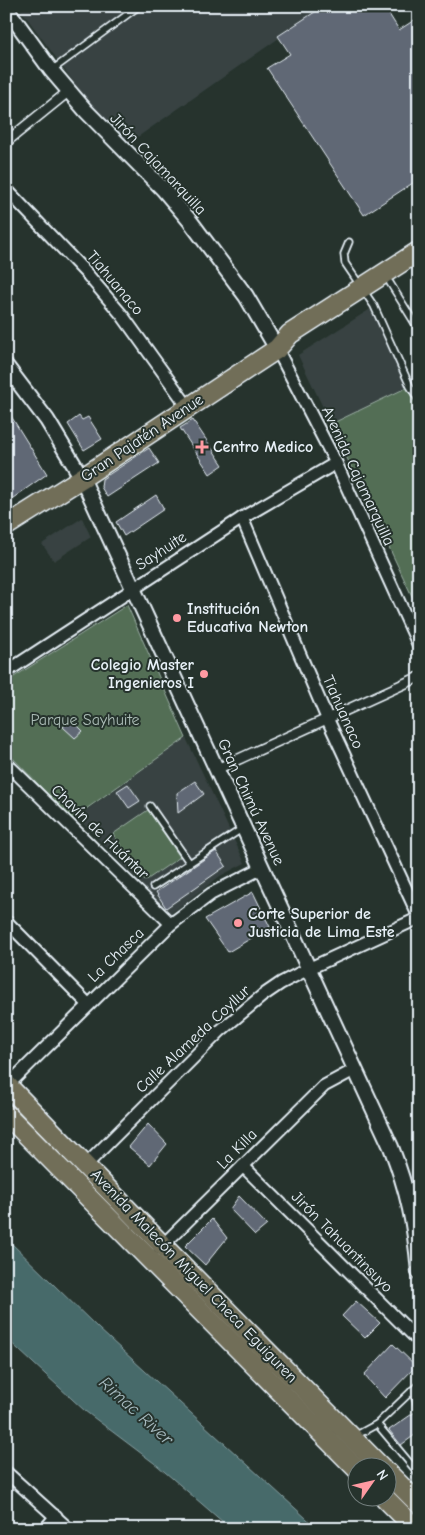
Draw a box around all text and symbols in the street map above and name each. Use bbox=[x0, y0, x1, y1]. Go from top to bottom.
street label: Jirón Cajamarquilla bbox=[106, 109, 210, 219]
street label: Tiahuanaco bbox=[83, 247, 147, 319]
street label: Gran Pajatén Avenue bbox=[77, 390, 207, 486]
street label: Avenida Cajamarquilla bbox=[318, 404, 398, 548]
place label: Centro Medico bbox=[213, 438, 313, 456]
marker: Centro Medico bbox=[195, 440, 209, 454]
street label: Sayhuite bbox=[132, 528, 190, 574]
place label: Institución Educativa Newton bbox=[187, 600, 308, 636]
marker: Institución Educativa Newton bbox=[171, 612, 183, 624]
place label: Colegio Master Ingenieros I bbox=[91, 656, 195, 692]
marker: Colegio Master Ingenieros I bbox=[198, 668, 210, 680]
street label: Tiahuanaco bbox=[319, 672, 367, 752]
park label: Parque Sayhuite bbox=[30, 711, 140, 729]
street label: Gran Chimú Avenue bbox=[214, 736, 288, 868]
street label: Chavín de Huántar bbox=[47, 781, 153, 884]
place label: Corte Superior de Justicia de Lima Este bbox=[248, 905, 395, 941]
marker: Corte Superior de Justicia de Lima Este bbox=[232, 917, 244, 929]
street label: La Chasca bbox=[84, 924, 148, 986]
street label: Calle Alameda Coyllur bbox=[132, 981, 254, 1097]
street label: La Killa bbox=[213, 1125, 261, 1173]
street label: Avenida Malecón Miguel Checa Eguiguren bbox=[87, 1166, 301, 1386]
street label: Jirón Tahuantinsuyo bbox=[288, 1188, 396, 1296]
water label: Rimac River bbox=[95, 1372, 178, 1450]
north arrow bbox=[348, 1458, 398, 1508]
text: N bbox=[373, 1466, 392, 1484]

